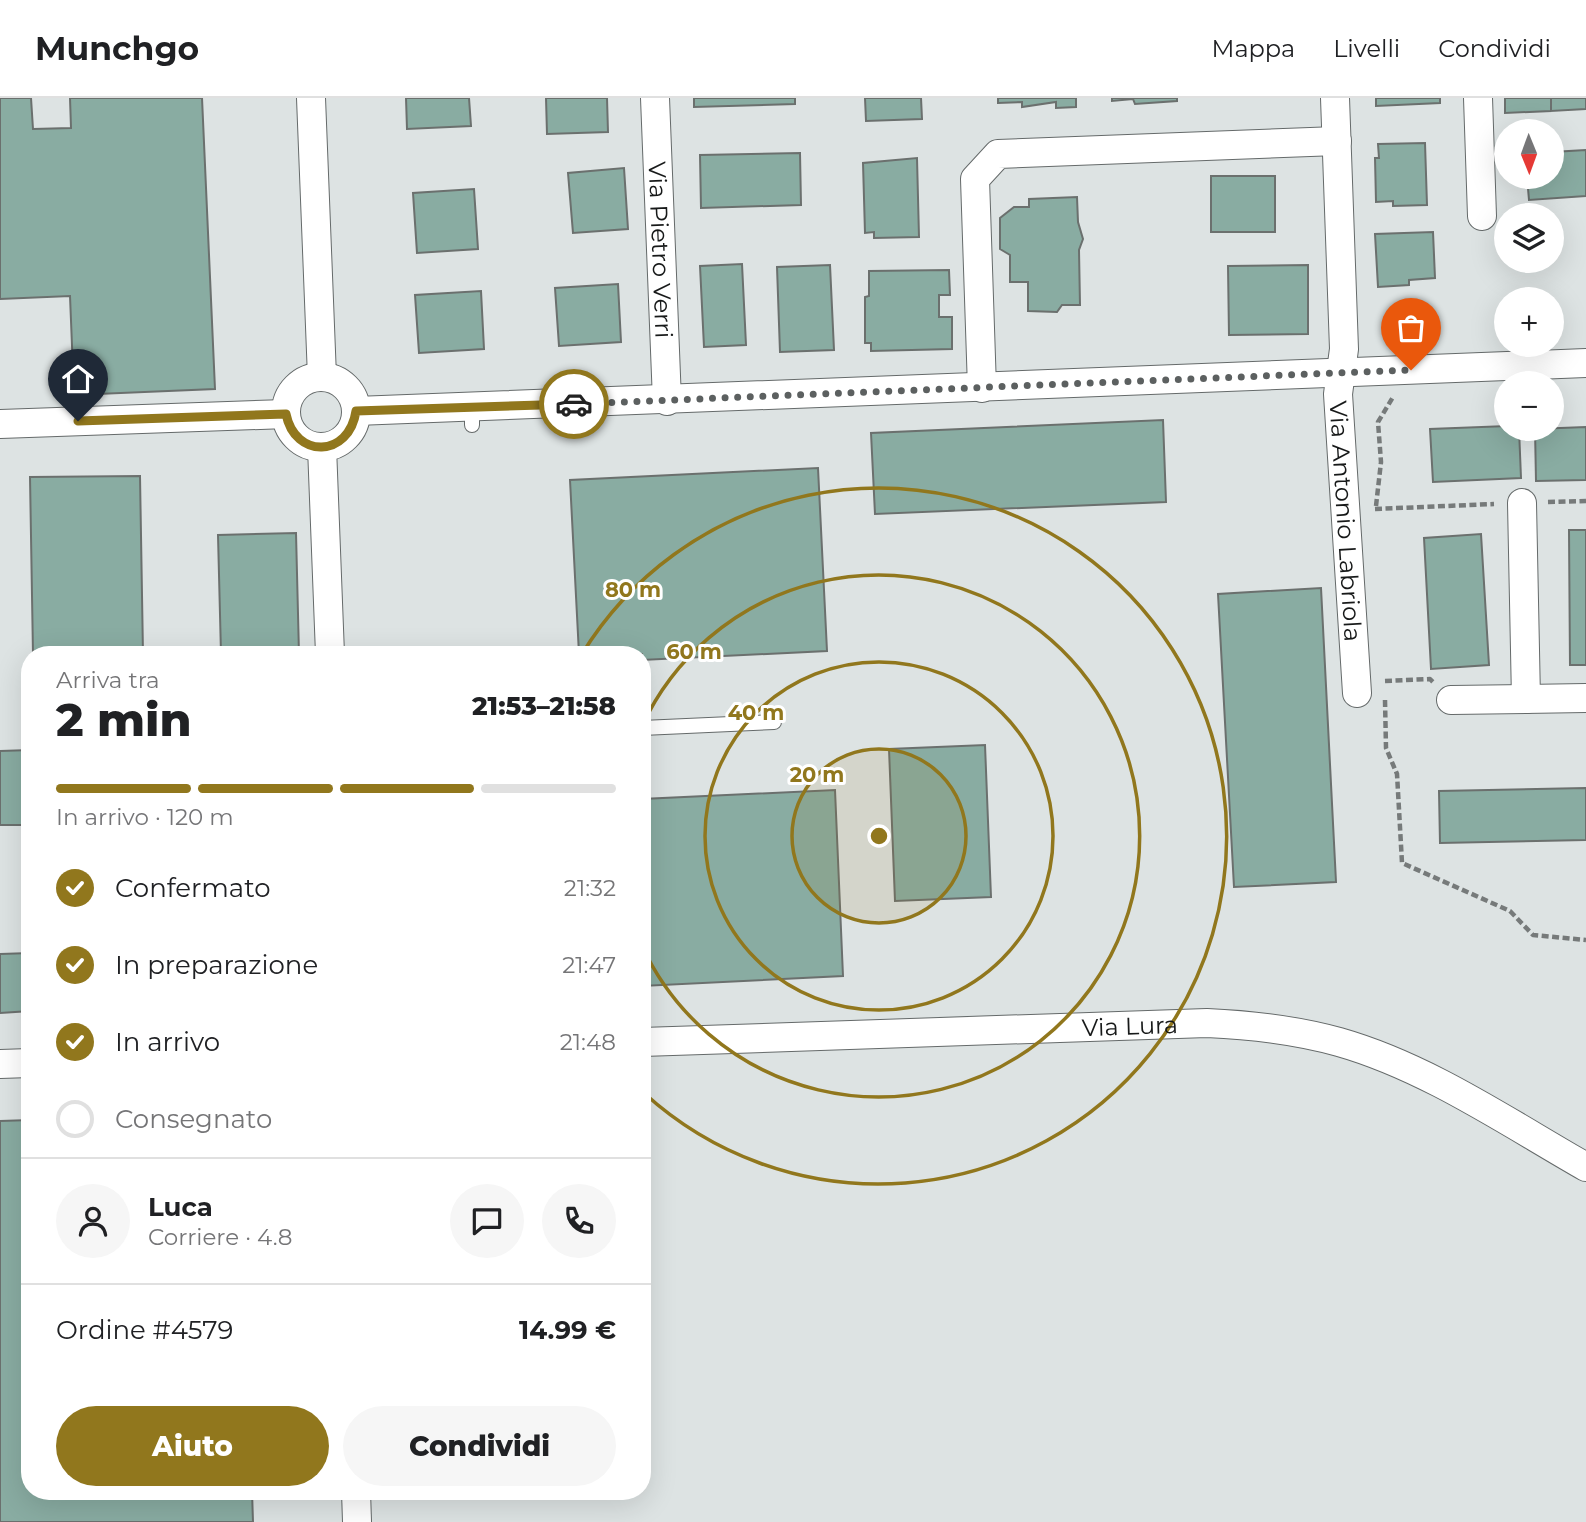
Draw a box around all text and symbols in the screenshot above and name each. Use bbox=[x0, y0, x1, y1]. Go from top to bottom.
text: Munchgo bbox=[35, 28, 199, 68]
text: Mappa bbox=[1212, 34, 1295, 63]
text: Livelli bbox=[1333, 34, 1400, 63]
text: Condividi bbox=[1438, 34, 1551, 63]
north arrow bbox=[1494, 119, 1564, 189]
map controls bbox=[1494, 119, 1564, 441]
street label: Via Pietro Verri bbox=[643, 161, 679, 339]
button: layers bbox=[1494, 203, 1564, 273]
button: + bbox=[1494, 287, 1564, 357]
pin bbox=[1381, 298, 1441, 370]
icon: bag bbox=[1392, 309, 1430, 347]
pin bbox=[48, 349, 108, 421]
icon: home bbox=[59, 360, 97, 398]
courier bbox=[539, 369, 609, 439]
button: − bbox=[1494, 371, 1564, 441]
icon: car bbox=[555, 385, 593, 423]
street label: Via Antonio Labriola bbox=[1324, 400, 1368, 643]
text: 80 m bbox=[605, 577, 661, 602]
text: 60 m bbox=[666, 639, 722, 664]
text: Arriva tra bbox=[56, 666, 160, 694]
text: 21:53–21:58 bbox=[472, 690, 616, 722]
text: 2 min bbox=[56, 691, 191, 748]
text: 40 m bbox=[728, 700, 784, 725]
text: 20 m bbox=[790, 762, 844, 787]
text: In arrivo · 120 m bbox=[56, 803, 234, 831]
centre of rings bbox=[867, 824, 891, 848]
icon: check bbox=[56, 869, 94, 907]
text: Confermato bbox=[115, 872, 271, 904]
text: 21:32 bbox=[564, 874, 616, 902]
icon: check bbox=[56, 946, 94, 984]
text: In preparazione bbox=[115, 949, 318, 981]
text: 21:47 bbox=[562, 951, 616, 979]
street label: Via Lura bbox=[1081, 1009, 1178, 1042]
icon: check bbox=[56, 1023, 94, 1061]
text: In arrivo bbox=[115, 1026, 220, 1058]
text: 21:48 bbox=[560, 1028, 616, 1056]
text: Consegnato bbox=[115, 1103, 272, 1135]
button: person bbox=[56, 1184, 130, 1258]
button: chat bbox=[450, 1184, 524, 1258]
button: phone bbox=[542, 1184, 616, 1258]
text: Luca bbox=[148, 1191, 213, 1223]
text: Corriere · 4.8 bbox=[148, 1223, 293, 1251]
text: Ordine #4579 bbox=[56, 1314, 233, 1346]
text: 14.99 € bbox=[519, 1314, 616, 1346]
button: Aiuto bbox=[56, 1406, 329, 1486]
button: Condividi bbox=[343, 1406, 616, 1486]

